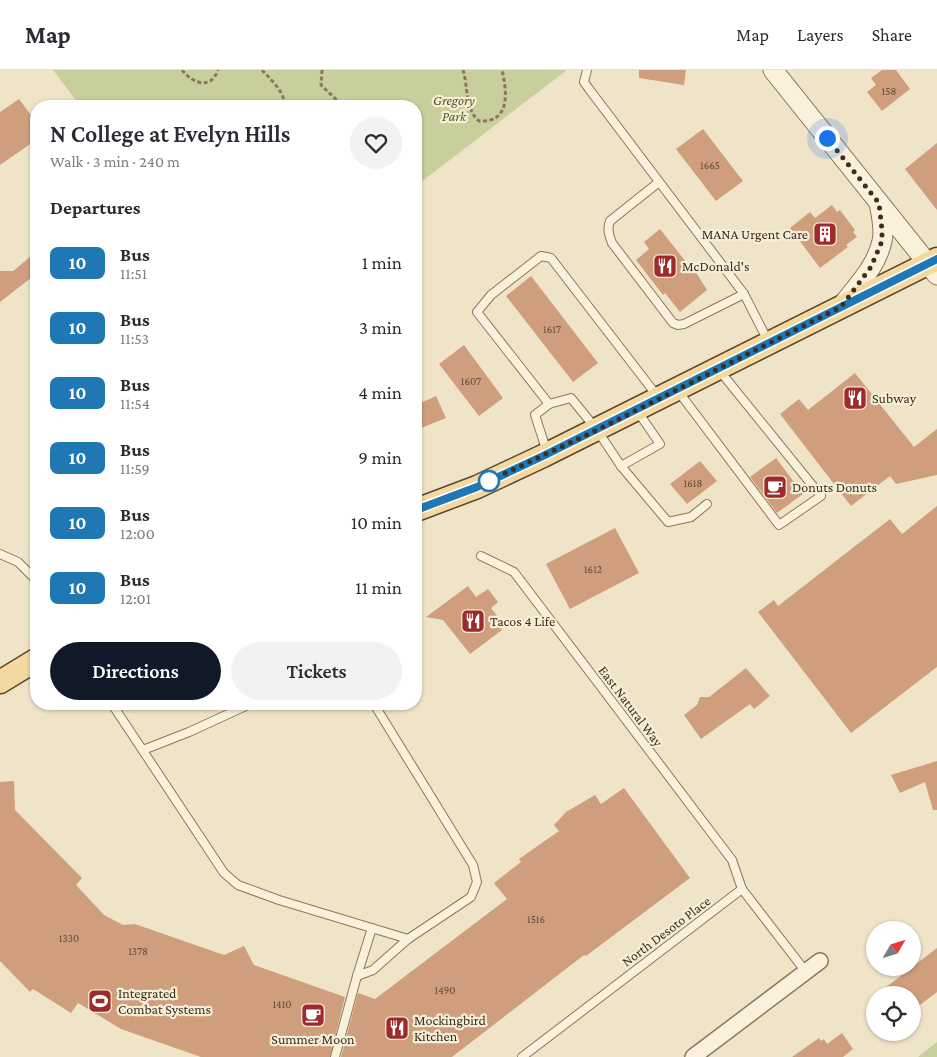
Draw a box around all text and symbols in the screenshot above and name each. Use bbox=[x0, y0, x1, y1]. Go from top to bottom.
text: Map bbox=[25, 21, 71, 48]
text: Map bbox=[736, 25, 769, 45]
text: Layers bbox=[797, 25, 844, 45]
text: Share bbox=[872, 25, 912, 45]
house number: 158 bbox=[882, 85, 896, 97]
park label: Gregory Park bbox=[433, 92, 475, 124]
button: heart bbox=[350, 117, 402, 169]
text: N College at Evelyn Hills bbox=[50, 120, 290, 147]
your location bbox=[815, 126, 840, 151]
text: Walk · 3 min · 240 m bbox=[50, 153, 180, 170]
house number: 1665 bbox=[700, 159, 720, 171]
text: Departures bbox=[50, 197, 141, 218]
building icon: MANA Urgent Care bbox=[812, 221, 838, 247]
place label: MANA Urgent Care bbox=[702, 226, 808, 242]
text: Bus bbox=[120, 244, 150, 265]
text: 1 min bbox=[362, 252, 402, 273]
text: 10 bbox=[69, 253, 86, 273]
restaurant icon: McDonald's bbox=[652, 253, 678, 279]
place label: McDonald's bbox=[682, 258, 749, 274]
text: 11:51 bbox=[120, 265, 147, 282]
text: Bus bbox=[120, 309, 150, 330]
text: 3 min bbox=[359, 317, 402, 338]
text: 10 bbox=[69, 318, 86, 338]
house number: 1617 bbox=[543, 323, 561, 335]
text: 11:53 bbox=[120, 330, 149, 347]
text: Bus bbox=[120, 374, 150, 395]
house number: 1607 bbox=[461, 375, 481, 387]
text: 4 min bbox=[358, 382, 402, 403]
text: 10 bbox=[69, 383, 86, 403]
restaurant icon: Subway bbox=[842, 385, 868, 411]
place label: Subway bbox=[872, 390, 917, 406]
text: 11:54 bbox=[120, 395, 150, 412]
text: Bus bbox=[120, 439, 150, 460]
text: 9 min bbox=[358, 447, 402, 468]
text: 10 bbox=[69, 448, 86, 468]
text: 11:59 bbox=[120, 460, 150, 477]
unlabelled marker bbox=[478, 470, 500, 492]
cafe icon: Donuts Donuts bbox=[762, 474, 788, 500]
house number: 1618 bbox=[684, 477, 702, 489]
place label: Donuts Donuts bbox=[792, 479, 877, 495]
text: Bus bbox=[120, 504, 150, 525]
text: 10 min bbox=[351, 512, 402, 533]
text: 10 bbox=[69, 513, 86, 533]
text: 12:00 bbox=[120, 525, 155, 542]
house number: 1612 bbox=[584, 563, 602, 575]
text: Bus bbox=[120, 569, 150, 590]
text: 11 min bbox=[355, 577, 402, 598]
text: 10 bbox=[69, 578, 86, 598]
text: 12:01 bbox=[120, 590, 151, 607]
restaurant icon: Tacos 4 Life bbox=[460, 608, 486, 634]
place label: Tacos 4 Life bbox=[490, 613, 555, 629]
button: Directions bbox=[50, 642, 221, 700]
button: Tickets bbox=[231, 642, 402, 700]
street label: East Natural Way bbox=[595, 662, 667, 750]
street label: North Desoto Place bbox=[618, 892, 714, 970]
house number: 1516 bbox=[527, 913, 545, 925]
north arrow bbox=[866, 921, 921, 976]
map controls bbox=[866, 921, 921, 1041]
house number: 1330 bbox=[59, 932, 79, 944]
house number: 1378 bbox=[128, 945, 148, 957]
house number: 1490 bbox=[435, 984, 455, 996]
place label: Integrated Combat Systems bbox=[118, 985, 211, 1017]
button: locate bbox=[866, 986, 921, 1041]
sports icon: Integrated Combat Systems bbox=[87, 988, 113, 1014]
house number: 1410 bbox=[272, 998, 292, 1010]
cafe icon: Summer Moon bbox=[300, 1002, 326, 1028]
place label: Mockingbird Kitchen bbox=[414, 1012, 486, 1044]
restaurant icon: Mockingbird Kitchen bbox=[384, 1015, 410, 1041]
place label: Summer Moon bbox=[271, 1031, 355, 1047]

